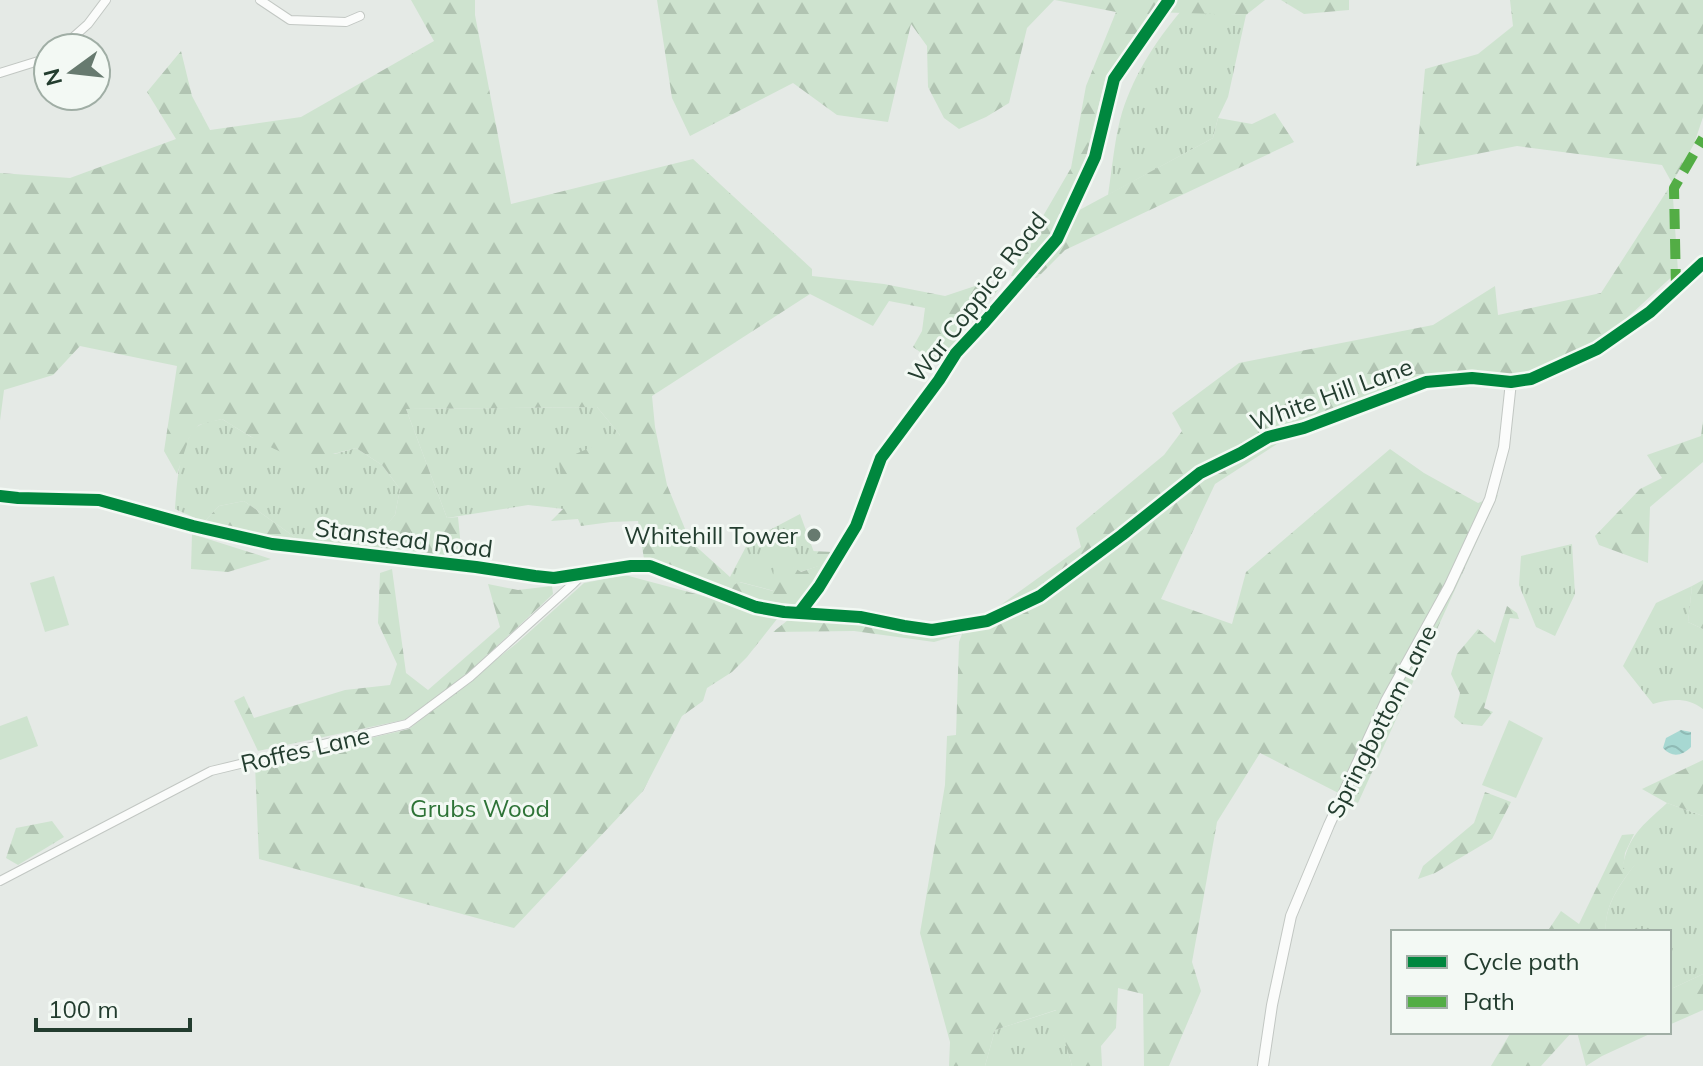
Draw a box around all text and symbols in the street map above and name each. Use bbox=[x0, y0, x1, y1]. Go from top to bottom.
north arrow bbox=[32, 32, 112, 112]
text: N bbox=[37, 66, 68, 89]
street label: War Coppice Road bbox=[901, 206, 1053, 388]
street label: White Hill Lane bbox=[1246, 351, 1416, 437]
street label: Stanstead Road bbox=[313, 512, 495, 564]
place label: Whitehill Tower bbox=[624, 520, 798, 550]
marker: Whitehill Tower bbox=[805, 526, 823, 544]
street label: Springbottom Lane bbox=[1319, 620, 1443, 822]
street label: Roffes Lane bbox=[238, 720, 372, 778]
park label: Grubs Wood bbox=[410, 793, 550, 823]
legend bbox=[1391, 930, 1671, 1034]
text: Cycle path bbox=[1463, 946, 1580, 976]
scale bar bbox=[36, 982, 190, 1032]
text: Path bbox=[1463, 986, 1515, 1016]
text: 100 m bbox=[48, 994, 119, 1024]

